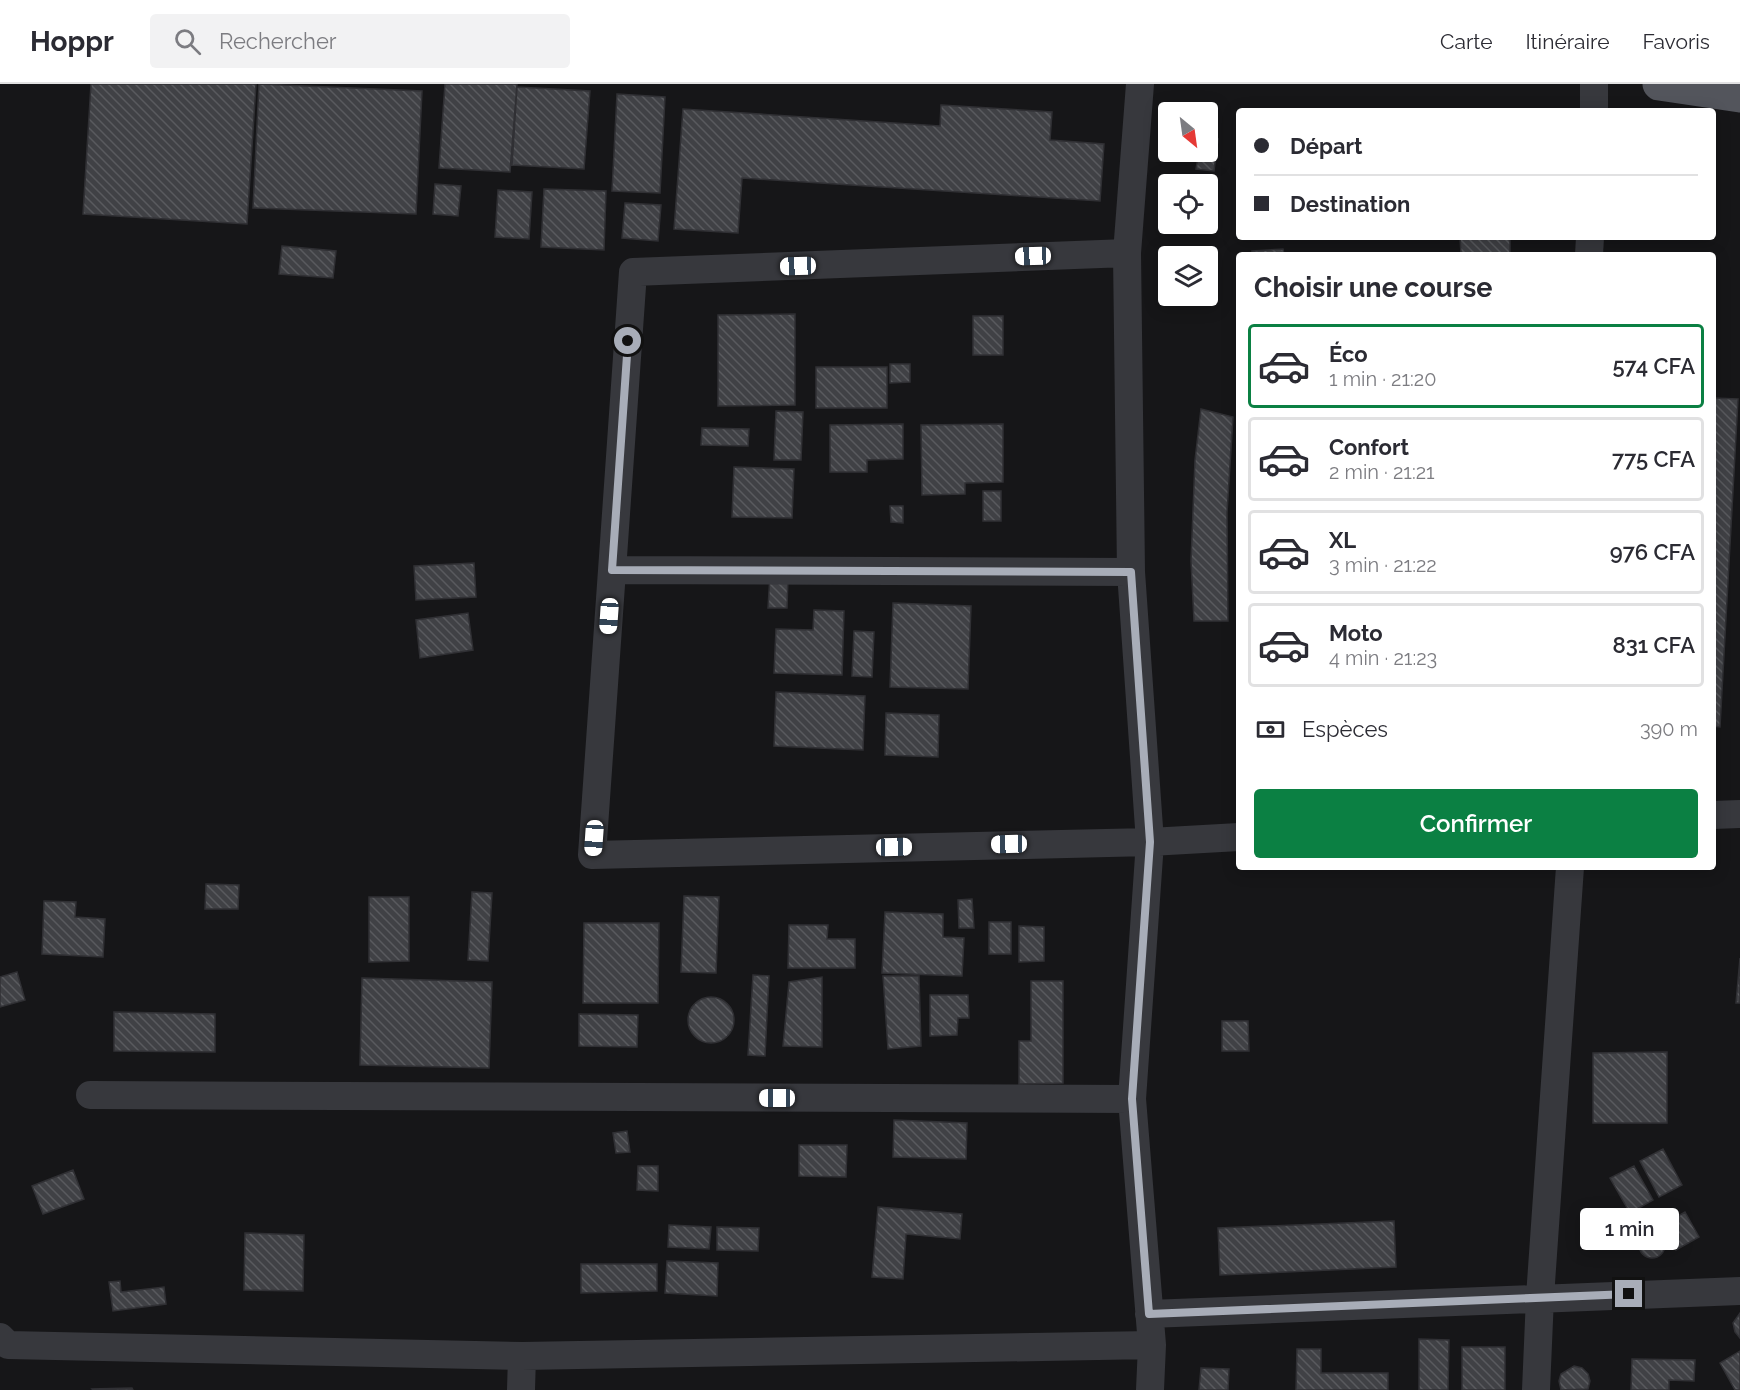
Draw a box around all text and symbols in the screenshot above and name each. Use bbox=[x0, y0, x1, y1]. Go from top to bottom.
search box bbox=[150, 14, 570, 68]
text: Hoppr bbox=[30, 25, 114, 58]
icon: search bbox=[171, 25, 204, 58]
text: Rechercher bbox=[219, 28, 337, 54]
text: Carte bbox=[1440, 29, 1492, 54]
text: Itinéraire bbox=[1525, 29, 1609, 54]
text: Favoris bbox=[1642, 29, 1710, 54]
north arrow bbox=[1158, 102, 1218, 162]
map controls bbox=[1158, 102, 1218, 306]
text: Départ bbox=[1290, 133, 1362, 159]
button: locate bbox=[1158, 174, 1218, 234]
text: Destination bbox=[1290, 191, 1410, 217]
car bbox=[1015, 246, 1051, 266]
button: layers bbox=[1158, 246, 1218, 306]
car bbox=[780, 256, 816, 276]
text: Choisir une course bbox=[1254, 272, 1492, 303]
route start bbox=[614, 327, 641, 354]
icon: car bbox=[1257, 339, 1311, 393]
text: Éco bbox=[1329, 341, 1368, 367]
text: 574 CFA bbox=[1612, 353, 1695, 379]
text: 1 min · 21:20 bbox=[1329, 367, 1436, 391]
icon: car bbox=[1257, 432, 1311, 486]
text: Confort bbox=[1329, 434, 1409, 460]
text: 775 CFA bbox=[1612, 446, 1695, 472]
text: 2 min · 21:21 bbox=[1329, 460, 1435, 484]
icon: car bbox=[1257, 525, 1311, 579]
text: XL bbox=[1329, 527, 1356, 553]
text: 976 CFA bbox=[1610, 539, 1695, 565]
text: 3 min · 21:22 bbox=[1329, 553, 1437, 577]
car bbox=[599, 597, 619, 635]
icon: car bbox=[1257, 618, 1311, 672]
text: Moto bbox=[1329, 620, 1383, 646]
text: 831 CFA bbox=[1612, 632, 1695, 658]
text: 4 min · 21:23 bbox=[1329, 646, 1437, 670]
icon: cash bbox=[1254, 713, 1287, 746]
text: Espèces bbox=[1302, 716, 1388, 742]
text: 390 m bbox=[1640, 717, 1698, 741]
button: Confirmer bbox=[1254, 789, 1698, 858]
car bbox=[584, 819, 604, 857]
car bbox=[991, 835, 1027, 853]
car bbox=[876, 838, 912, 856]
car bbox=[759, 1089, 795, 1107]
callout: 1 min bbox=[1580, 1207, 1678, 1249]
text: 1 min bbox=[1605, 1217, 1654, 1241]
route end bbox=[1615, 1280, 1642, 1307]

